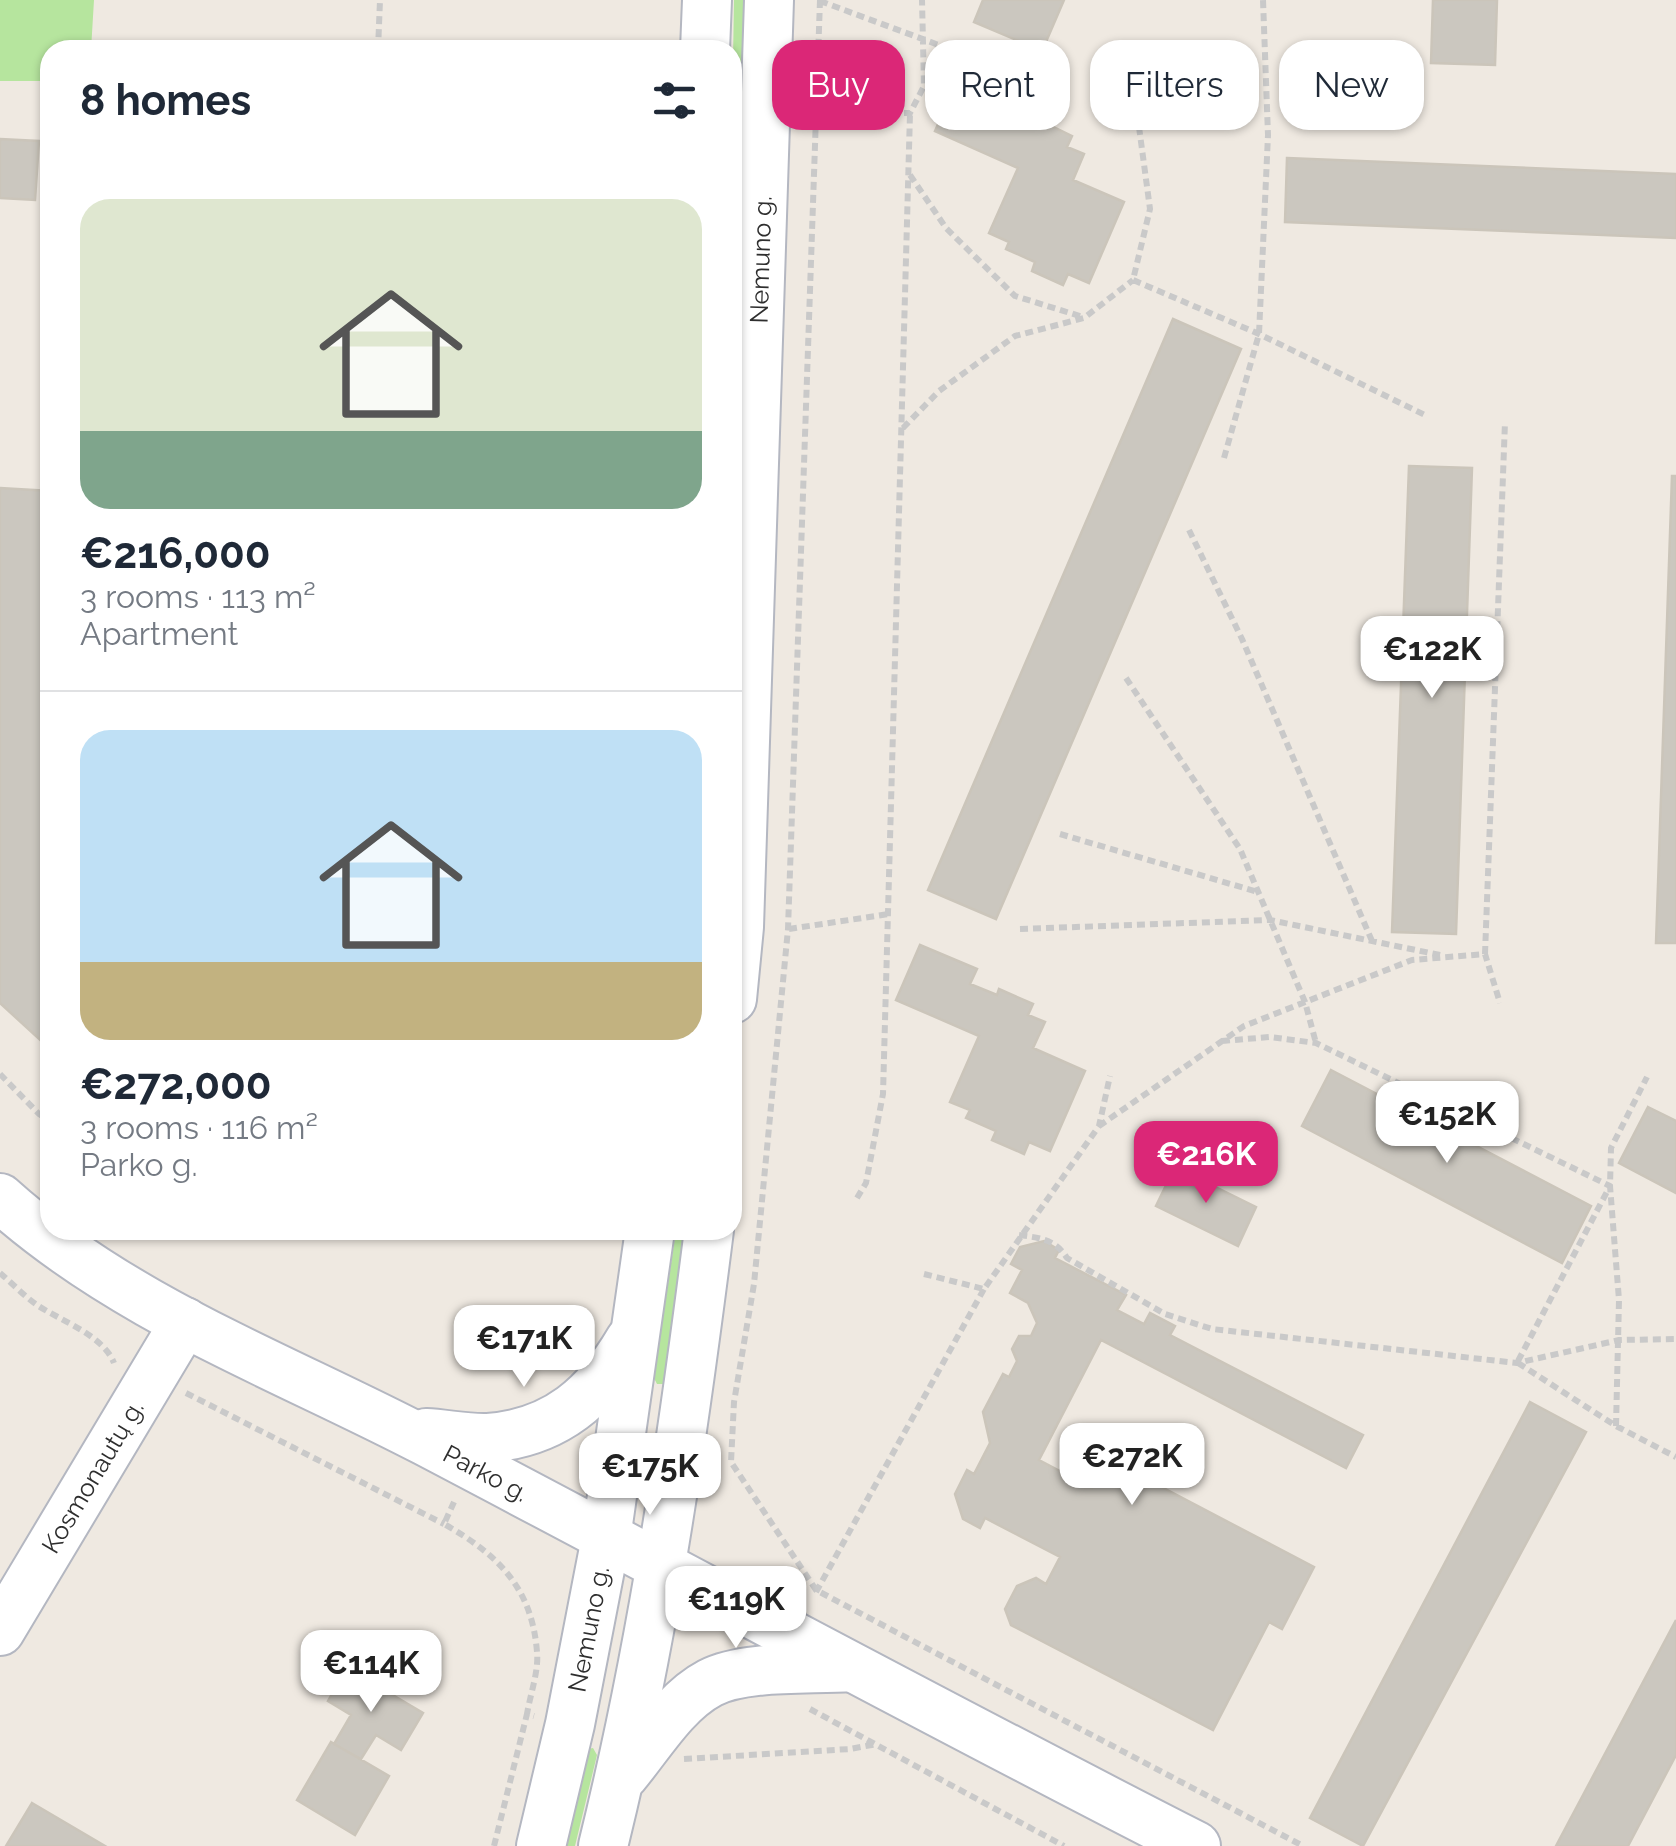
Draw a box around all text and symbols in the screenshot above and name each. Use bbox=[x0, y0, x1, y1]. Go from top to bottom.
chip: Buy bbox=[772, 40, 905, 130]
chip: Rent bbox=[925, 40, 1070, 130]
chip: Filters bbox=[1090, 40, 1259, 130]
chip: New bbox=[1279, 40, 1424, 130]
icon: filters bbox=[647, 73, 702, 128]
text: 8 homes bbox=[80, 76, 251, 125]
street label: Nemuno g. bbox=[744, 195, 778, 324]
icon: home bbox=[301, 264, 481, 444]
text: €216,000 bbox=[80, 529, 271, 578]
text: 3 rooms · 113 m² bbox=[80, 578, 316, 615]
text: Apartment bbox=[80, 615, 238, 652]
pin: €122K bbox=[1362, 616, 1502, 701]
text: €122K bbox=[1383, 630, 1481, 667]
icon: home bbox=[301, 795, 481, 975]
text: €272,000 bbox=[80, 1060, 272, 1109]
pin: €152K bbox=[1377, 1081, 1517, 1166]
text: €152K bbox=[1398, 1095, 1496, 1132]
text: 3 rooms · 116 m² bbox=[80, 1109, 318, 1146]
pin: €216K bbox=[1136, 1121, 1276, 1206]
text: €216K bbox=[1156, 1135, 1256, 1172]
text: Parko g. bbox=[80, 1146, 198, 1183]
pin: €171K bbox=[454, 1305, 594, 1390]
text: €171K bbox=[476, 1319, 572, 1356]
street label: Kosmonautų g. bbox=[35, 1395, 150, 1559]
pin: €272K bbox=[1062, 1423, 1202, 1508]
pin: €175K bbox=[580, 1433, 720, 1518]
text: €272K bbox=[1082, 1437, 1183, 1474]
street label: Parko g. bbox=[438, 1438, 534, 1508]
text: €175K bbox=[601, 1447, 699, 1484]
street label: Nemuno g. bbox=[561, 1564, 615, 1695]
pin: €119K bbox=[666, 1566, 806, 1651]
text: €119K bbox=[687, 1580, 785, 1617]
pin: €114K bbox=[301, 1630, 441, 1715]
text: €114K bbox=[323, 1644, 419, 1681]

